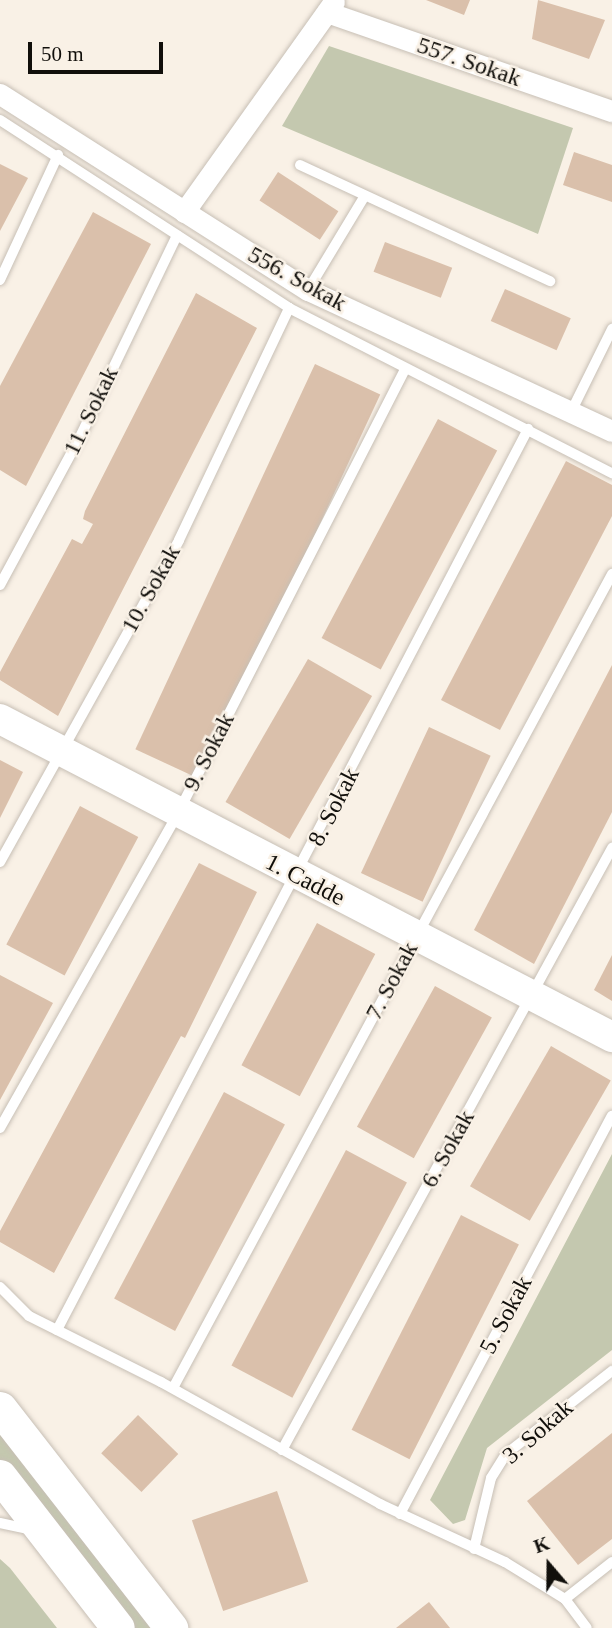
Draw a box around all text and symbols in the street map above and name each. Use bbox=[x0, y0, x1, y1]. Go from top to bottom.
scale bar bbox=[32, 28, 166, 72]
street label: 557. Sokak bbox=[413, 31, 525, 93]
text: 50 m bbox=[41, 42, 84, 66]
street label: 556. Sokak bbox=[243, 240, 351, 318]
street label: 11. Sokak bbox=[57, 362, 125, 460]
street label: 10. Sokak bbox=[115, 540, 187, 638]
street label: 9. Sokak bbox=[177, 708, 241, 796]
street label: 8. Sokak bbox=[302, 763, 366, 851]
street label: 1. Cadde bbox=[260, 848, 350, 912]
street label: 7. Sokak bbox=[360, 937, 424, 1025]
street label: 6. Sokak bbox=[415, 1105, 481, 1193]
street label: 5. Sokak bbox=[474, 1271, 538, 1359]
street label: 3. Sokak bbox=[497, 1394, 579, 1470]
north arrow bbox=[514, 1530, 584, 1600]
text: K bbox=[531, 1532, 552, 1557]

